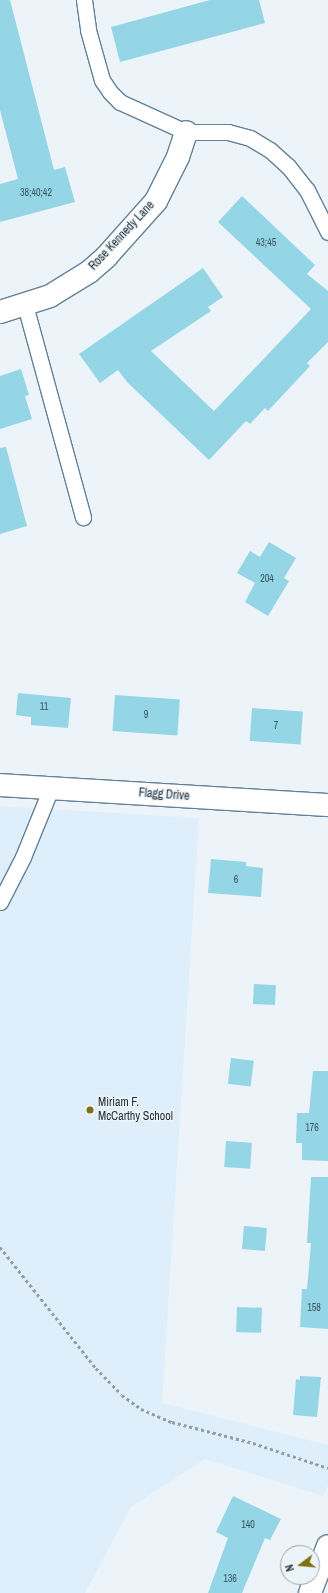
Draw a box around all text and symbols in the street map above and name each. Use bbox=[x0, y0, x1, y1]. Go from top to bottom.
house number: 38;40;42 bbox=[20, 187, 52, 199]
street label: Rose Kennedy Lane bbox=[86, 198, 158, 274]
house number: 43;45 bbox=[256, 237, 276, 249]
house number: 204 bbox=[260, 573, 274, 585]
house number: 11 bbox=[40, 701, 48, 713]
house number: 9 bbox=[144, 709, 148, 721]
house number: 7 bbox=[274, 720, 278, 732]
street label: Flagg Drive bbox=[138, 786, 190, 804]
house number: 6 bbox=[234, 874, 238, 886]
place label: Miriam F. McCarthy School bbox=[98, 1096, 173, 1124]
marker: Miriam F. McCarthy School bbox=[85, 1105, 95, 1115]
house number: 176 bbox=[305, 1122, 319, 1134]
house number: 158 bbox=[307, 1302, 321, 1314]
house number: 140 bbox=[241, 1519, 255, 1531]
north arrow bbox=[280, 1545, 320, 1585]
text: N bbox=[282, 1563, 297, 1573]
house number: 136 bbox=[223, 1573, 237, 1585]

